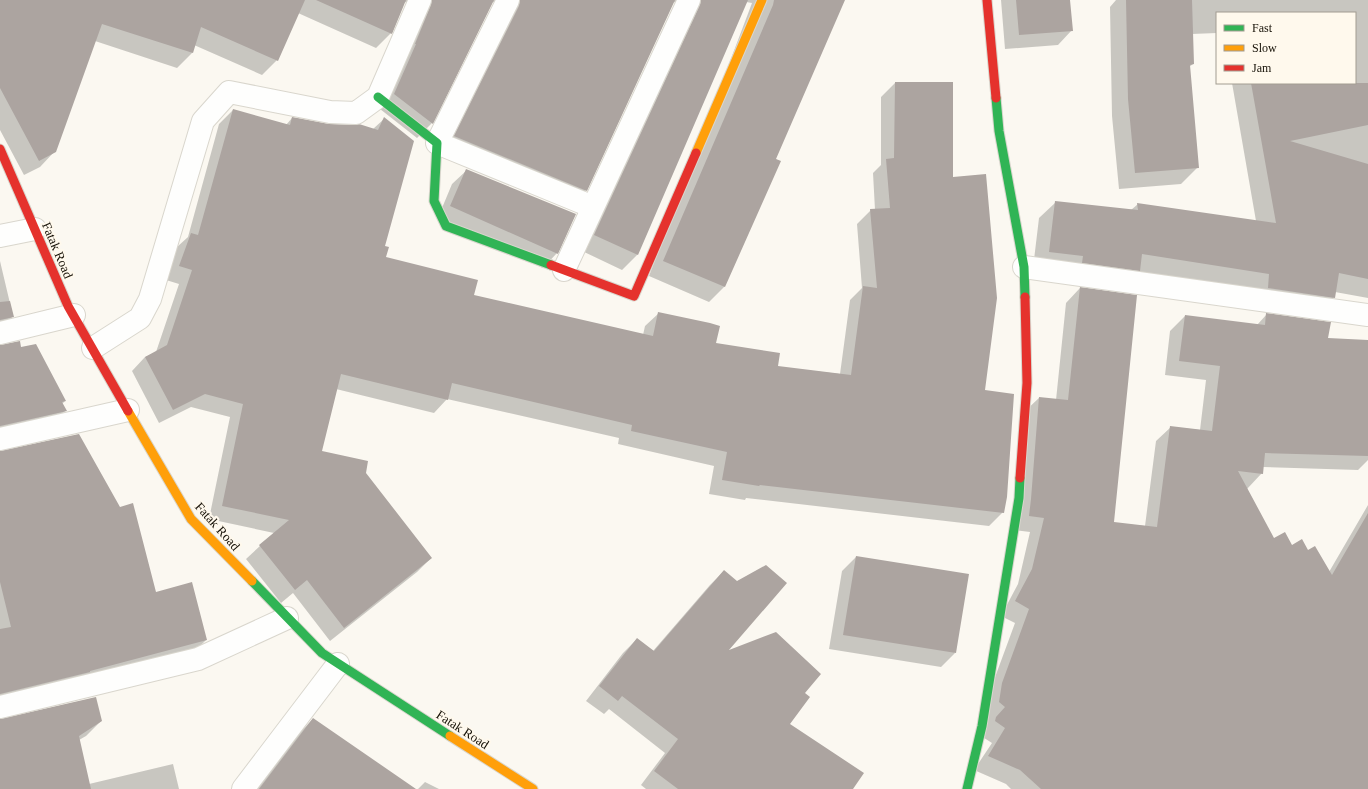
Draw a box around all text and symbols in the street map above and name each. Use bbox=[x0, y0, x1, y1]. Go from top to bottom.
legend bbox=[1216, 12, 1356, 84]
text: Fast bbox=[1252, 21, 1273, 35]
text: Slow bbox=[1252, 41, 1277, 55]
text: Jam bbox=[1252, 61, 1272, 75]
street label: Fatak Road bbox=[39, 220, 76, 281]
street label: Fatak Road bbox=[192, 499, 243, 554]
street label: Fatak Road bbox=[434, 707, 492, 752]

